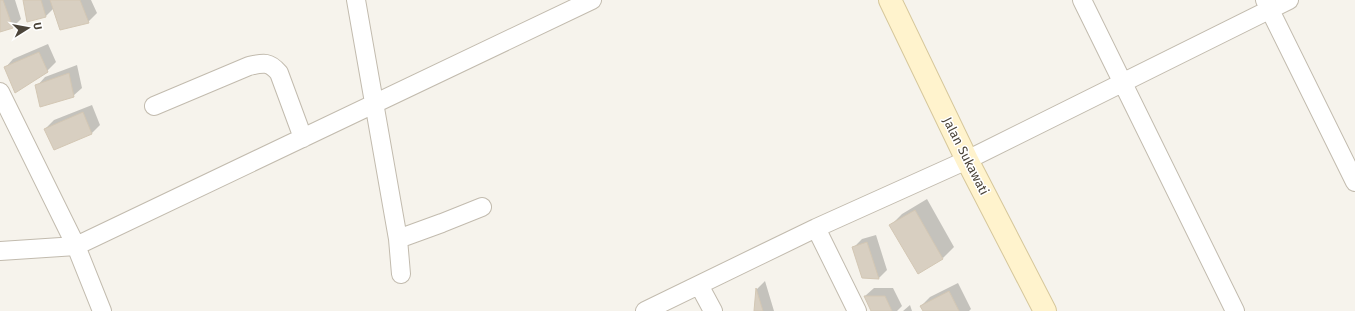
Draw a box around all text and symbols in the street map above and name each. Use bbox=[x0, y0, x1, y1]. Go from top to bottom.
north arrow bbox=[8, 8, 48, 48]
text: U bbox=[30, 21, 44, 31]
street label: Jalan Sukawati bbox=[940, 114, 992, 198]

